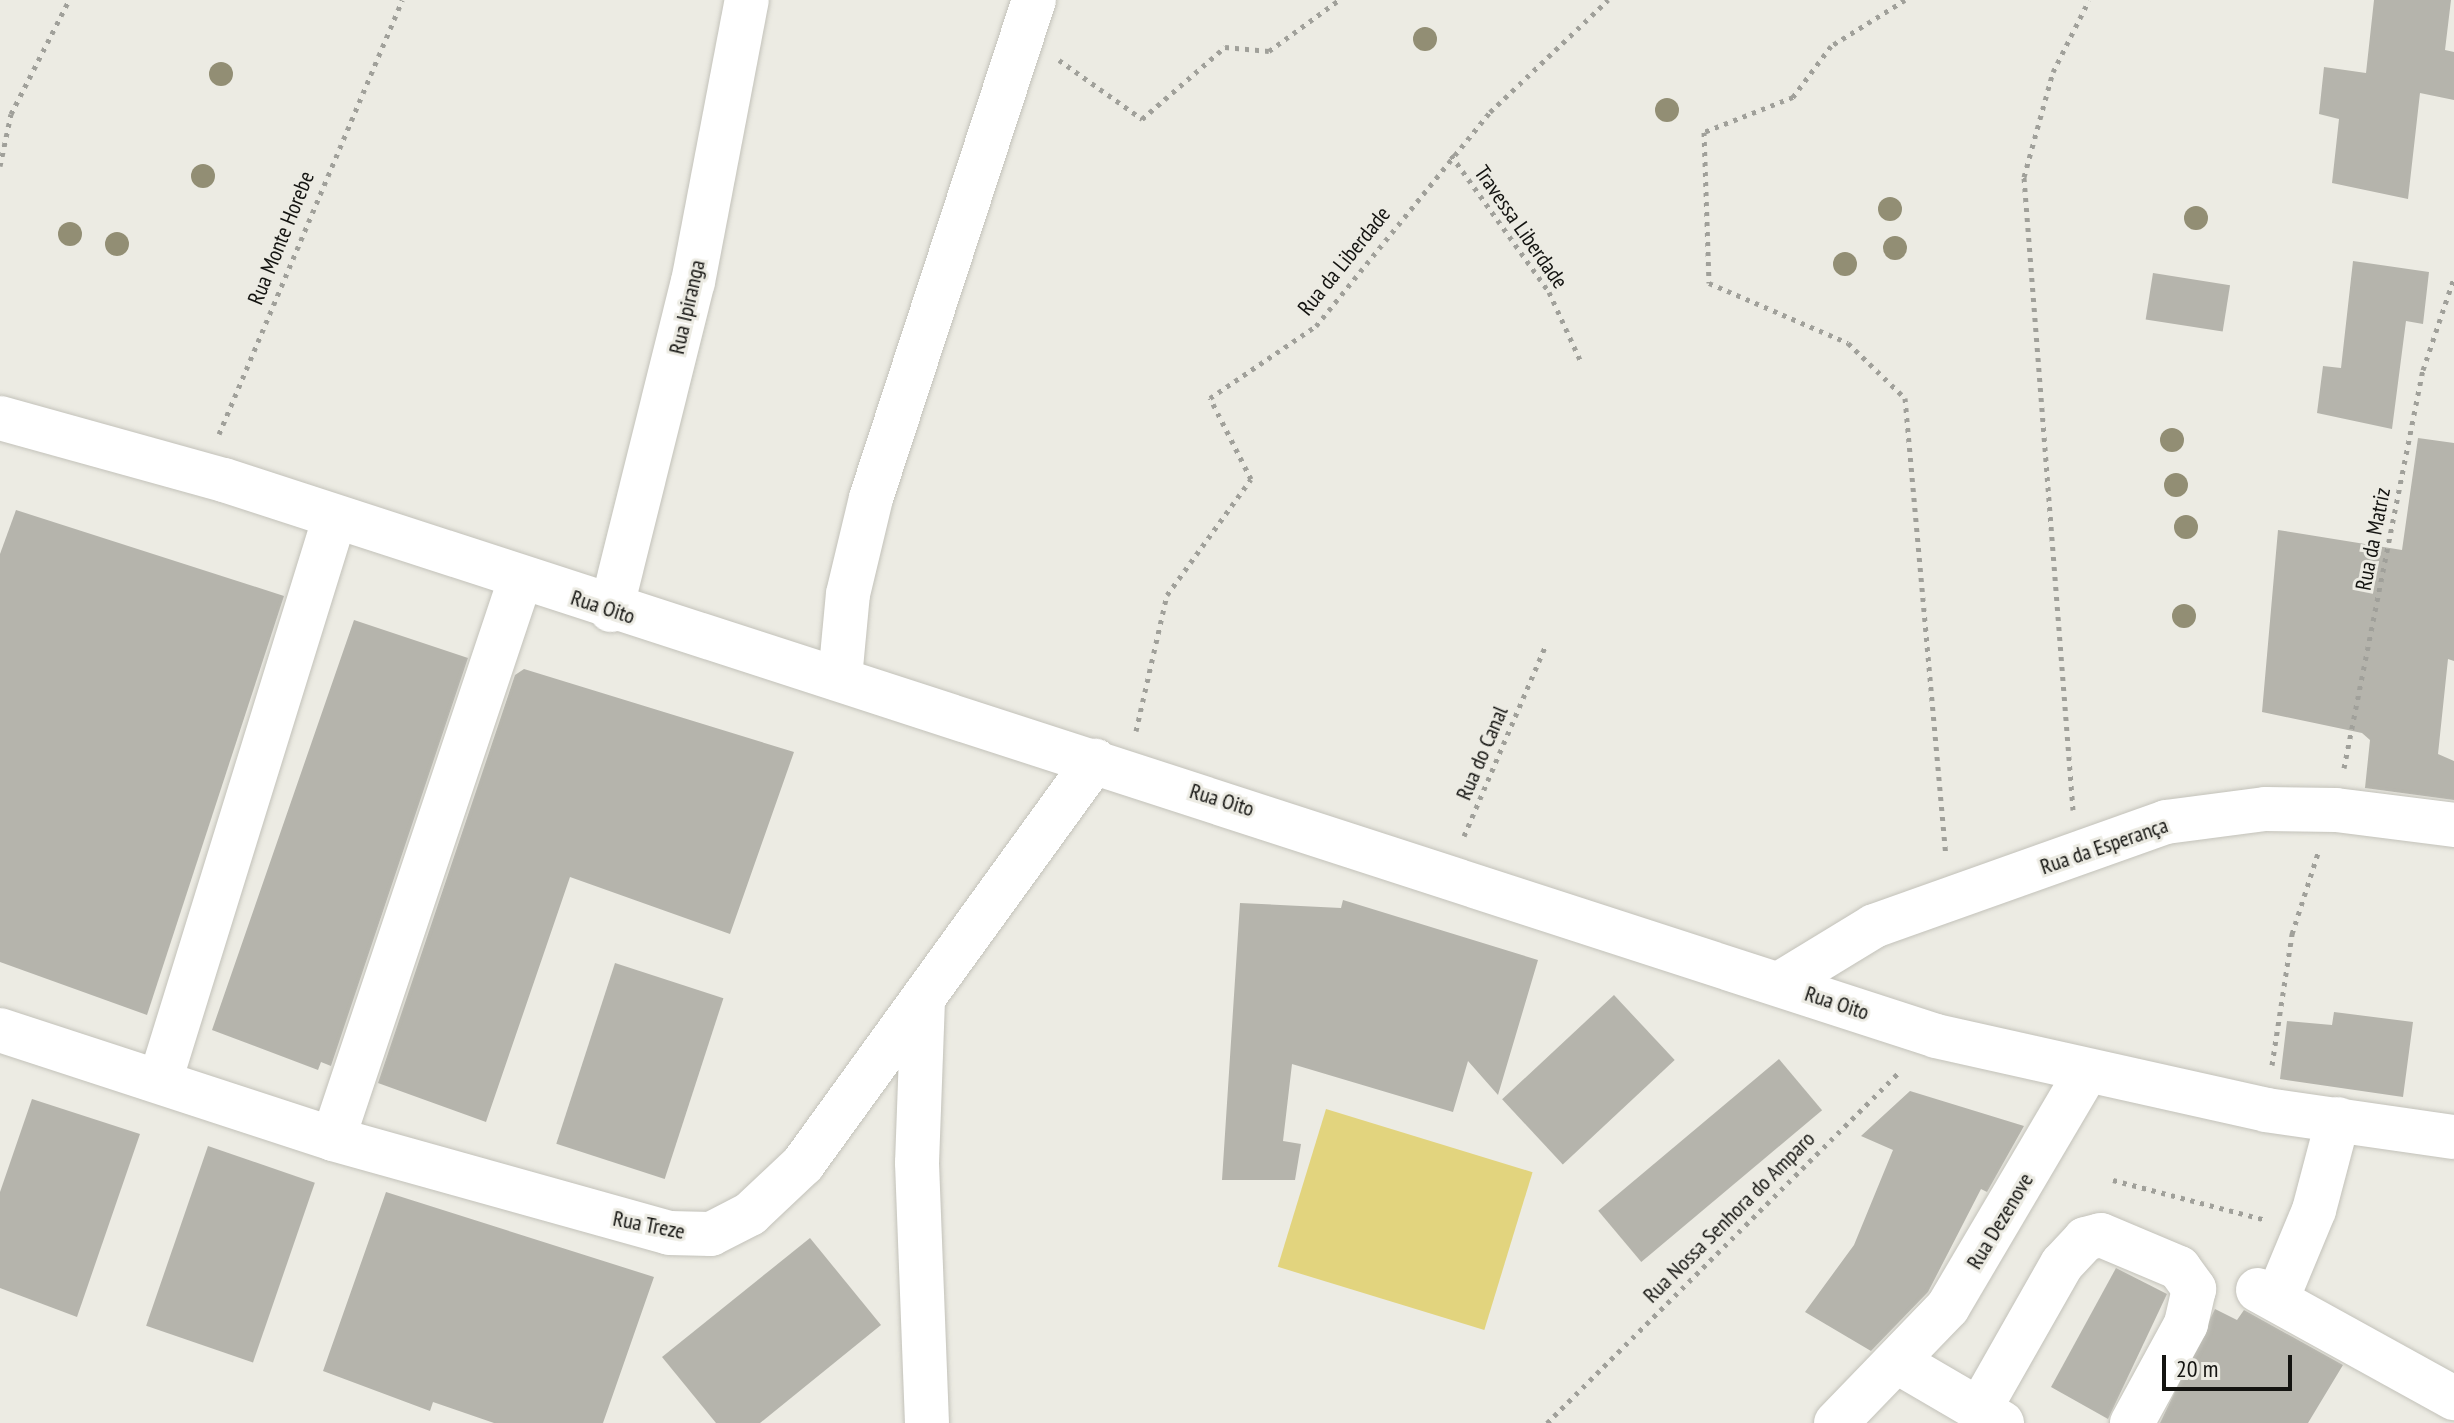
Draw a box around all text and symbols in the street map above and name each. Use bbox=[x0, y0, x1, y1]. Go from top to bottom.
street label: Travessa Liberdade bbox=[1469, 160, 1573, 294]
street label: Rua Monte Horebe bbox=[242, 167, 320, 309]
street label: Rua da Liberdade bbox=[1292, 201, 1396, 321]
street label: Rua Ipiranga bbox=[663, 257, 711, 357]
street label: Rua da Matriz bbox=[2350, 485, 2396, 593]
street label: Rua Oito bbox=[568, 584, 638, 630]
street label: Rua do Canal bbox=[1450, 702, 1514, 804]
street label: Rua Oito bbox=[1187, 778, 1257, 822]
street label: Rua da Esperança bbox=[2037, 812, 2171, 880]
street label: Rua Oito bbox=[1802, 980, 1872, 1026]
street label: Rua Nossa Senhora do Amparo bbox=[1637, 1125, 1821, 1309]
street label: Rua Dezenove bbox=[1961, 1168, 2039, 1274]
street label: Rua Treze bbox=[611, 1205, 687, 1245]
scale bar bbox=[2166, 1339, 2296, 1389]
text: 20 m bbox=[2176, 1353, 2218, 1384]

